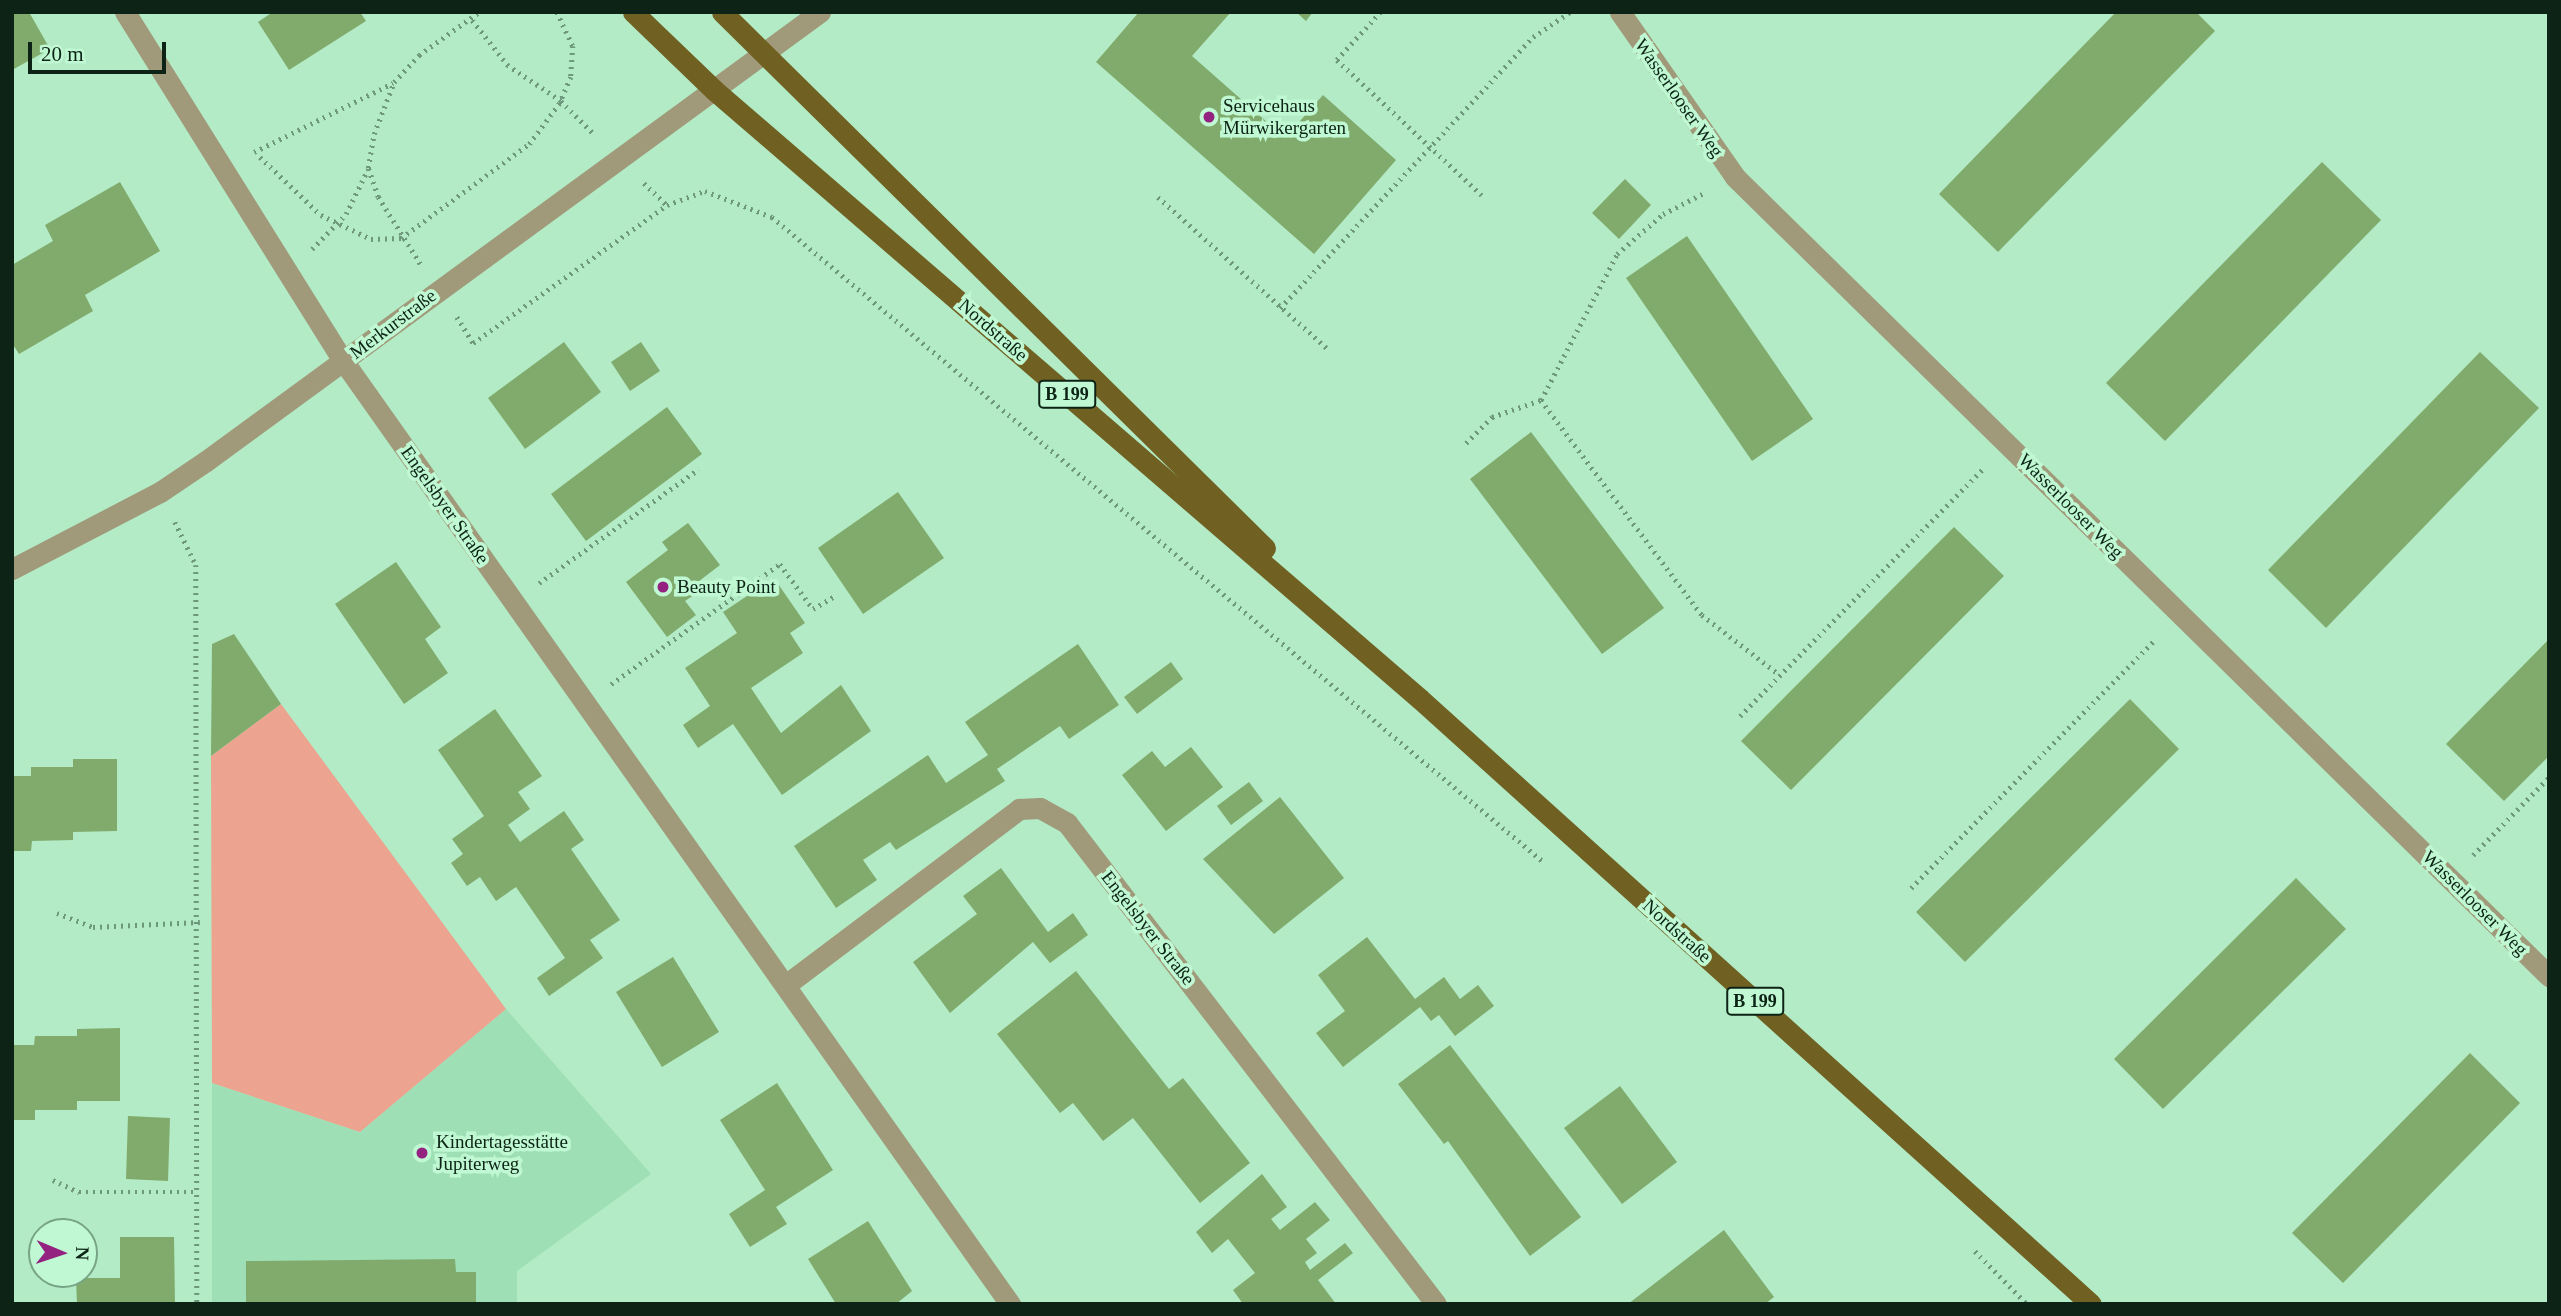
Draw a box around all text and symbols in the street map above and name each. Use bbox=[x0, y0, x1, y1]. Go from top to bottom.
scale bar bbox=[32, 28, 170, 72]
street label: Wasserlooser Weg bbox=[1630, 34, 1728, 162]
text: 20 m bbox=[41, 42, 84, 66]
place label: Servicehaus Mürwikergarten bbox=[1223, 95, 1346, 139]
marker: Servicehaus Mürwikergarten bbox=[1201, 109, 1217, 125]
street label: Merkurstraße bbox=[345, 284, 441, 364]
street label: Nordstraße bbox=[954, 294, 1032, 366]
road number: B 199 bbox=[1037, 380, 1097, 408]
street label: Engelsbyer Straße bbox=[396, 442, 494, 568]
street label: Wasserlooser Weg bbox=[2013, 448, 2129, 564]
place label: Beauty Point bbox=[677, 576, 776, 598]
marker: Beauty Point bbox=[655, 579, 671, 595]
street label: Wasserlooser Weg bbox=[2417, 845, 2533, 961]
street label: Engelsbyer Straße bbox=[1096, 866, 1200, 990]
street label: Nordstraße bbox=[1638, 894, 1716, 968]
road number: B 199 bbox=[1725, 986, 1785, 1016]
place label: Kindertagesstätte Jupiterweg bbox=[436, 1131, 568, 1175]
marker: Kindertagesstätte Jupiterweg bbox=[414, 1145, 430, 1161]
north arrow bbox=[28, 1218, 98, 1288]
text: N bbox=[72, 1246, 93, 1261]

